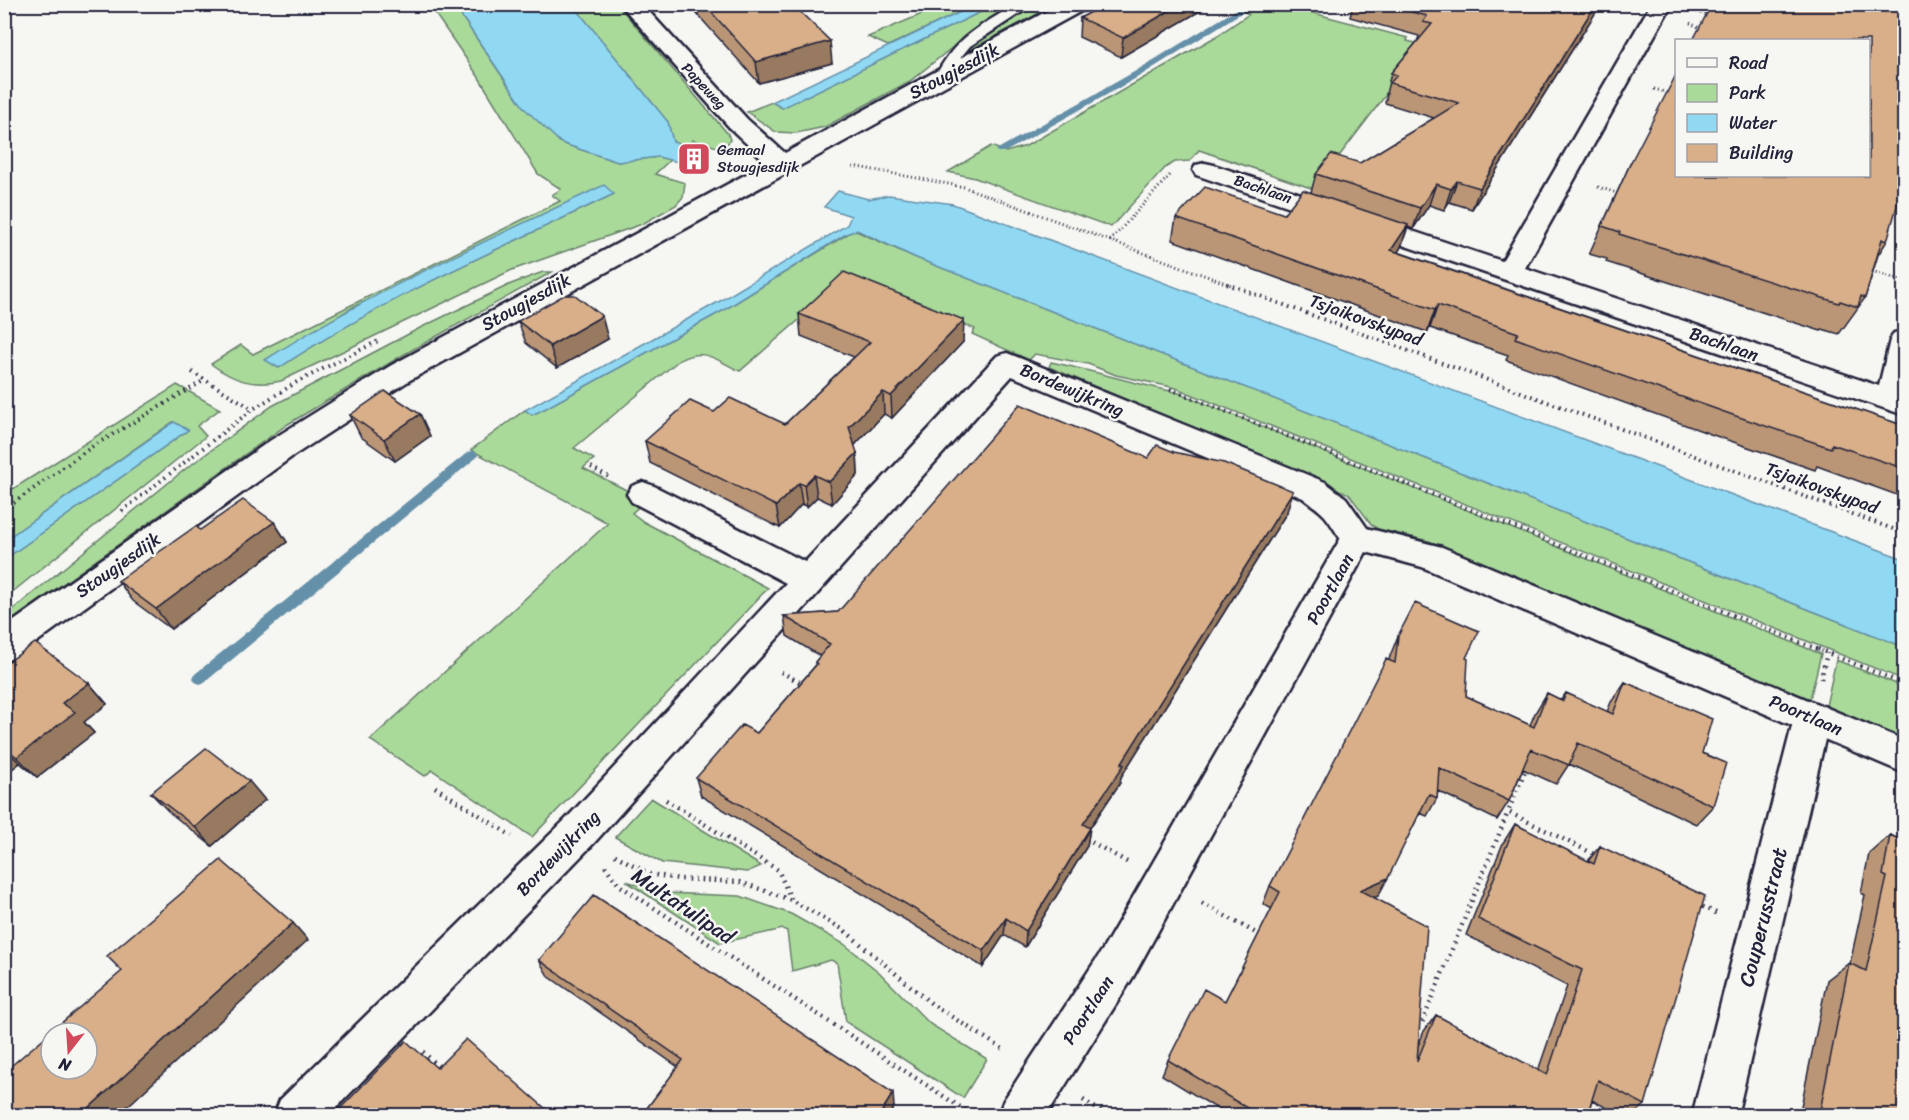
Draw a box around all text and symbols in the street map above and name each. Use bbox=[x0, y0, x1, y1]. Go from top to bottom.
street label: Stougjesdijk bbox=[903, 34, 1005, 108]
legend bbox=[1675, 39, 1870, 177]
text: Road bbox=[1729, 47, 1769, 79]
street label: Papeweg bbox=[675, 56, 733, 116]
text: Park bbox=[1729, 77, 1766, 109]
text: Water bbox=[1729, 107, 1778, 139]
place label: Gemaal Stougjesdijk bbox=[717, 137, 800, 180]
text: Building bbox=[1729, 137, 1793, 169]
building icon: Gemaal Stougjesdijk bbox=[676, 141, 712, 177]
street label: Bachlaan bbox=[1231, 167, 1295, 211]
street label: Stougjesdijk bbox=[475, 264, 577, 340]
street label: Tsjaikovskypad bbox=[1305, 285, 1429, 356]
street label: Bachlaan bbox=[1685, 317, 1763, 371]
street label: Bordewijkring bbox=[1015, 354, 1129, 426]
street label: Tsjaikovskypad bbox=[1761, 453, 1885, 524]
street label: Stougjesdijk bbox=[68, 523, 168, 606]
street label: Poortlaan bbox=[1297, 547, 1363, 631]
street label: Poortlaan bbox=[1764, 685, 1848, 745]
street label: Bordewijkring bbox=[508, 802, 608, 904]
street label: Couperusstraat bbox=[1727, 843, 1799, 991]
street label: Multatulipad bbox=[623, 857, 744, 956]
street label: Poortlaan bbox=[1054, 969, 1123, 1051]
north arrow bbox=[39, 1021, 99, 1081]
text: N bbox=[54, 1049, 75, 1081]

